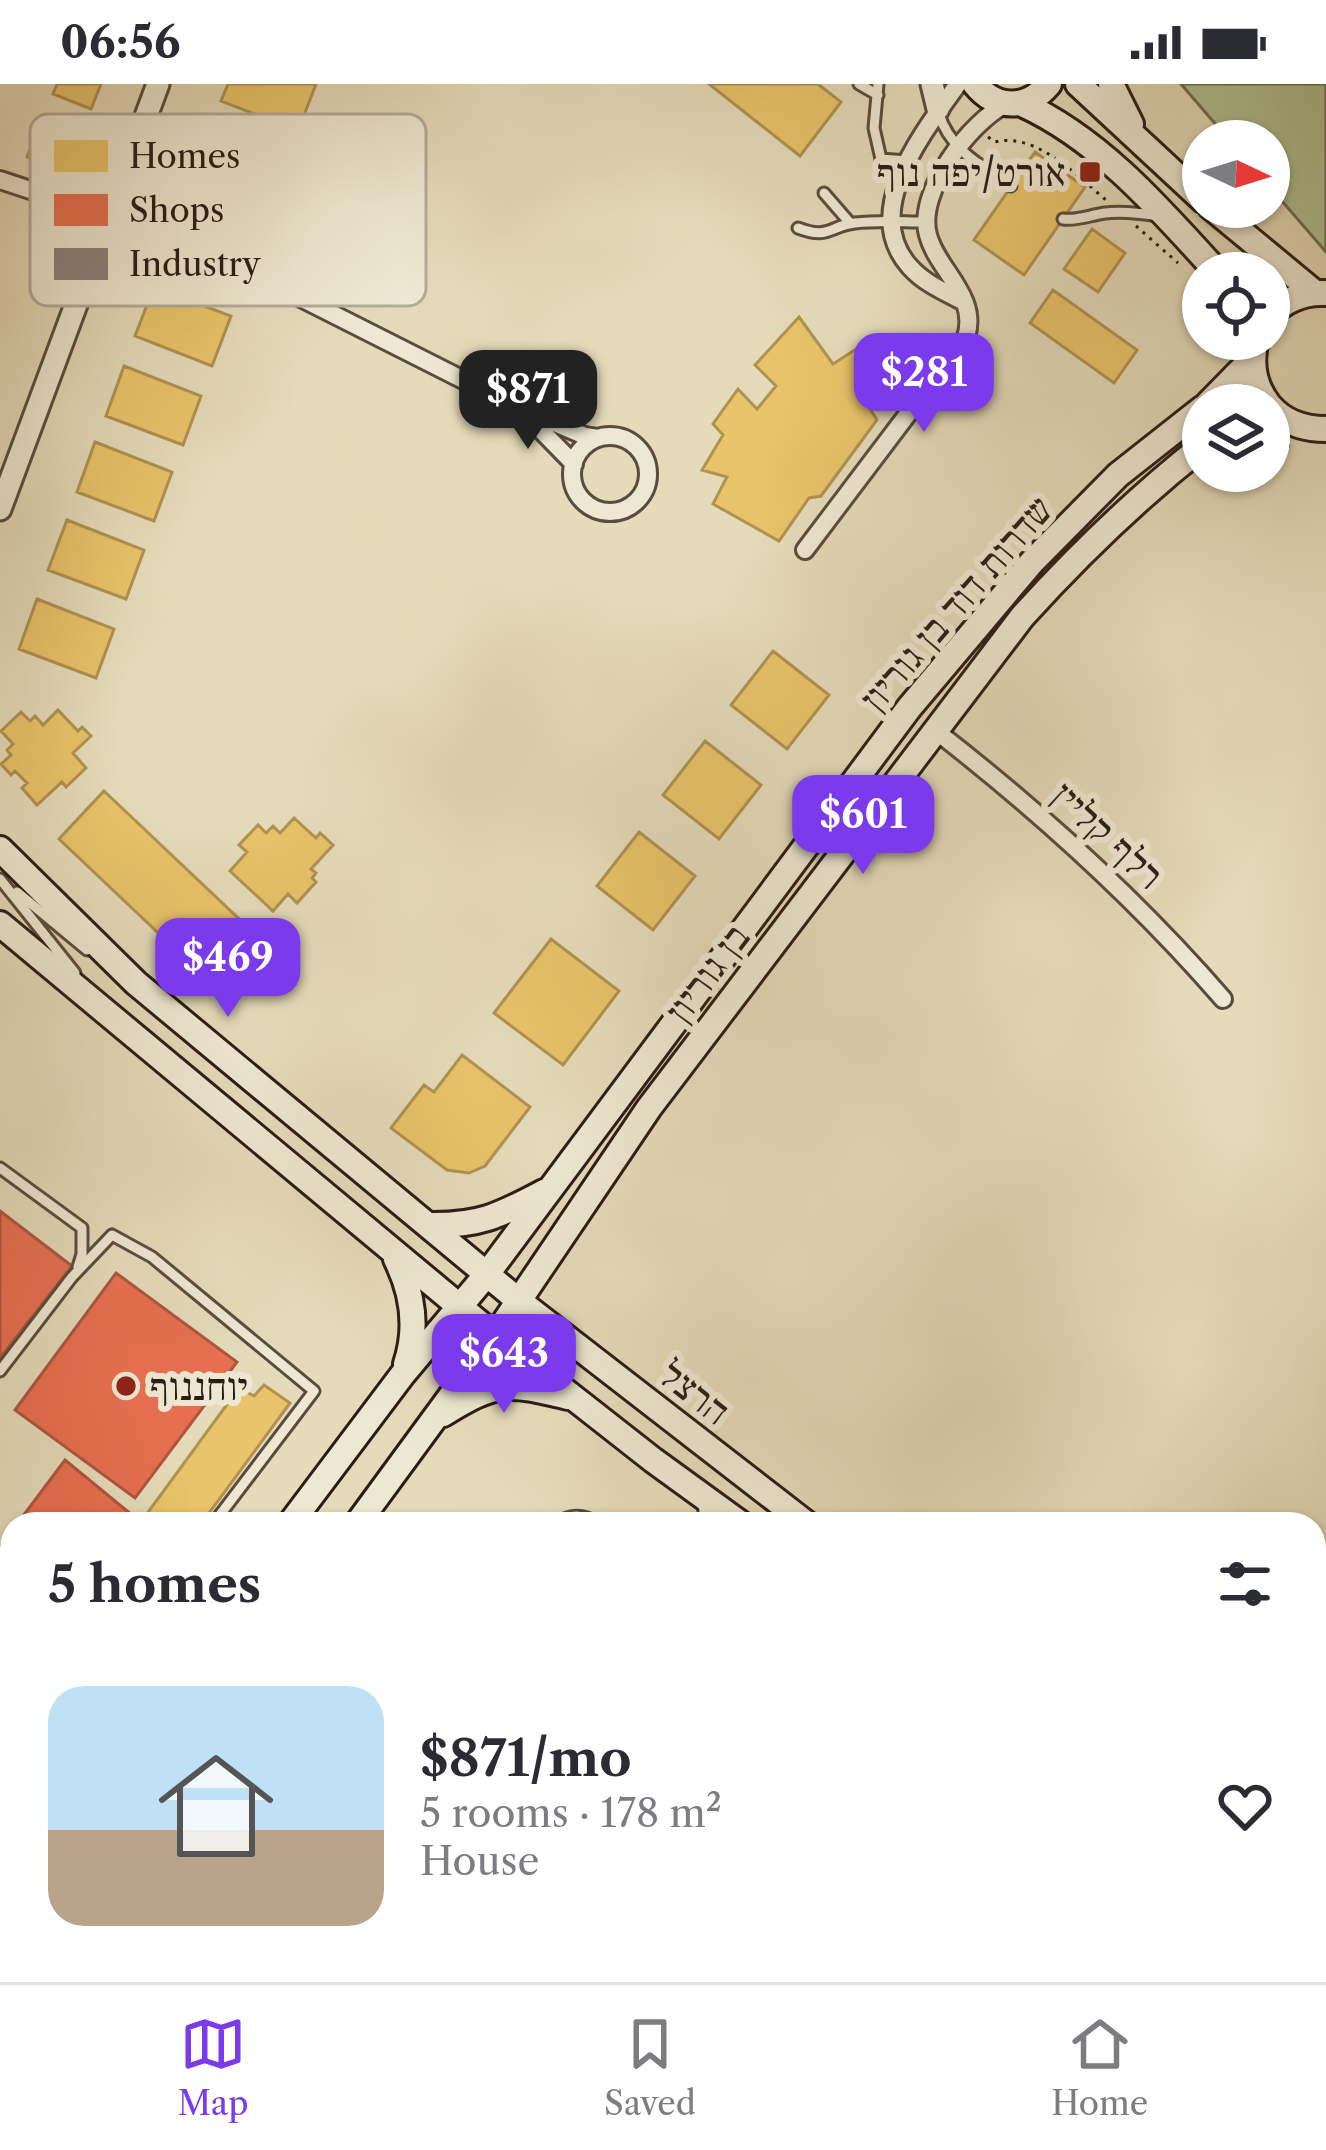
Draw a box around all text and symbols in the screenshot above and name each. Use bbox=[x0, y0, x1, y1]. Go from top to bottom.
text: 06:56 bbox=[60, 14, 181, 70]
legend bbox=[30, 114, 426, 306]
north arrow bbox=[1182, 120, 1290, 228]
map controls bbox=[1182, 120, 1290, 492]
text: Homes bbox=[129, 136, 240, 177]
place label: אורט/יפה נוף bbox=[877, 148, 1066, 196]
marker: אורט/יפה נוף bbox=[1077, 159, 1103, 185]
text: Shops bbox=[129, 190, 224, 231]
text: Industry bbox=[129, 244, 261, 285]
button: locate bbox=[1182, 252, 1290, 360]
pin: $281 bbox=[853, 333, 995, 435]
text: $281 bbox=[881, 348, 967, 396]
pin: $871 bbox=[457, 350, 599, 452]
text: $871 bbox=[486, 365, 570, 413]
button: layers bbox=[1182, 384, 1290, 492]
street label: שדרות דוד בן גוריון bbox=[849, 485, 1063, 721]
street label: רלף קליין bbox=[1042, 771, 1174, 899]
pin: $601 bbox=[792, 775, 934, 877]
text: $601 bbox=[819, 790, 907, 838]
street label: בן גוריון bbox=[654, 914, 760, 1032]
pin: $469 bbox=[157, 918, 299, 1020]
text: $469 bbox=[182, 933, 274, 981]
pin: $643 bbox=[433, 1314, 575, 1416]
text: $643 bbox=[459, 1329, 549, 1377]
street label: הרצל bbox=[650, 1349, 740, 1435]
place label: יוחננוף bbox=[150, 1362, 248, 1410]
marker: יוחננוף bbox=[113, 1373, 139, 1399]
icon: filters bbox=[1212, 1551, 1278, 1617]
text: 5 homes bbox=[48, 1553, 261, 1615]
text: $871/mo bbox=[420, 1727, 632, 1789]
icon: home bbox=[144, 1734, 288, 1878]
icon: heart bbox=[1212, 1773, 1278, 1839]
text: 5 rooms · 178 m² bbox=[420, 1789, 722, 1837]
text: House bbox=[420, 1837, 539, 1885]
tab: Map bbox=[178, 2011, 249, 2124]
tab: Saved bbox=[604, 2011, 696, 2124]
tab: Home bbox=[1051, 2011, 1148, 2124]

